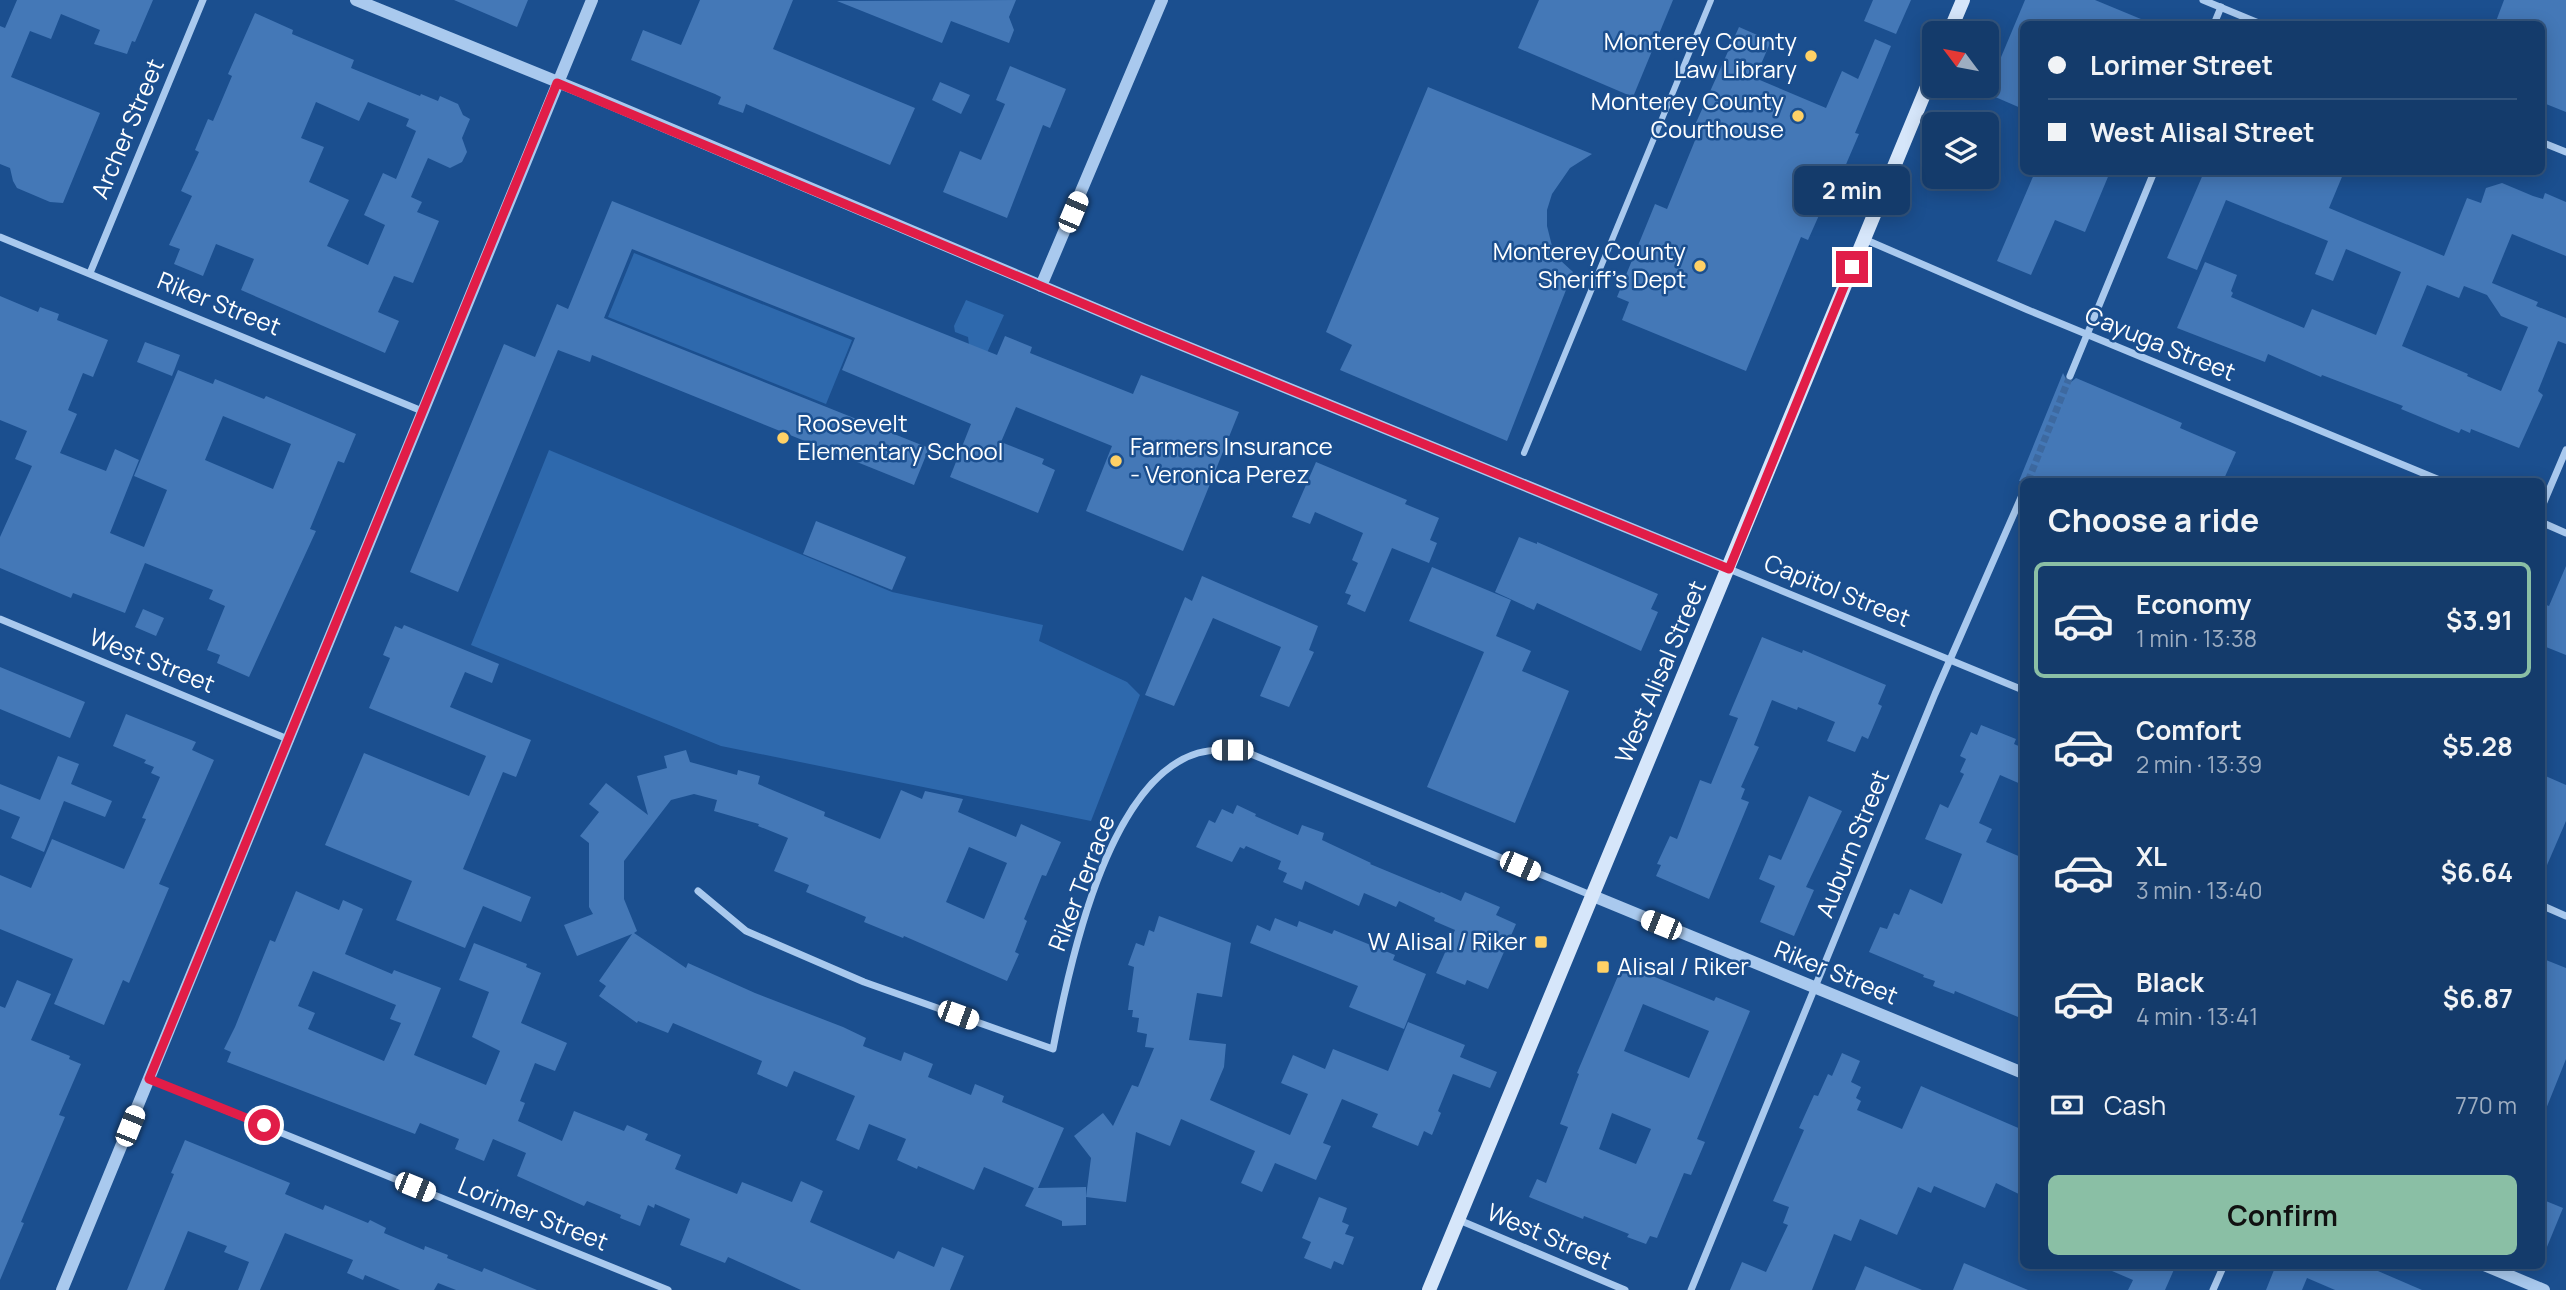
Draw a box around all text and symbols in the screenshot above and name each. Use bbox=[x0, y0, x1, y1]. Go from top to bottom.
north arrow bbox=[1922, 21, 1998, 98]
map controls bbox=[1922, 21, 1999, 189]
place label: Monterey County Law Library bbox=[1604, 24, 1797, 85]
text: Lorimer Street bbox=[2090, 47, 2273, 83]
marker: Monterey County Law Library bbox=[1803, 48, 1819, 64]
street label: Archer Street bbox=[82, 53, 171, 203]
place label: Monterey County Courthouse bbox=[1591, 84, 1784, 145]
marker: Monterey County Courthouse bbox=[1790, 108, 1806, 124]
button: layers bbox=[1922, 112, 1999, 189]
text: West Alisal Street bbox=[2090, 114, 2315, 150]
callout: 2 min bbox=[1794, 166, 1910, 215]
text: 2 min bbox=[1822, 174, 1882, 206]
car bbox=[1056, 189, 1091, 235]
place label: Monterey County Sheriff's Dept bbox=[1493, 234, 1686, 295]
route end bbox=[1836, 251, 1868, 283]
marker: Monterey County Sheriff's Dept bbox=[1692, 258, 1708, 274]
street label: Riker Street bbox=[153, 263, 286, 342]
street label: Cayuga Street bbox=[2080, 297, 2241, 388]
place label: Roosevelt Elementary School bbox=[797, 406, 1003, 467]
place label: Farmers Insurance - Veronica Perez bbox=[1130, 429, 1333, 490]
marker: Roosevelt Elementary School bbox=[775, 430, 791, 446]
marker: Farmers Insurance - Veronica Perez bbox=[1108, 453, 1124, 469]
text: Choose a ride bbox=[2048, 498, 2259, 542]
street label: Capitol Street bbox=[1760, 545, 1915, 634]
street label: West Alisal Street bbox=[1606, 575, 1713, 768]
text: Economy bbox=[2136, 586, 2251, 622]
icon: car bbox=[2052, 589, 2115, 652]
text: $3.91 bbox=[2446, 602, 2513, 638]
street label: West Street bbox=[85, 619, 220, 700]
text: 1 min · 13:38 bbox=[2136, 622, 2257, 654]
text: Comfort bbox=[2136, 712, 2242, 748]
icon: car bbox=[2052, 715, 2115, 778]
text: $5.28 bbox=[2442, 728, 2513, 764]
car bbox=[1212, 740, 1254, 761]
text: 2 min · 13:39 bbox=[2136, 748, 2262, 780]
street label: Auburn Street bbox=[1807, 765, 1896, 922]
street label: Riker Terrace bbox=[1039, 810, 1122, 955]
text: XL bbox=[2136, 838, 2167, 874]
icon: car bbox=[2052, 841, 2115, 904]
car bbox=[1497, 848, 1544, 884]
text: $6.64 bbox=[2441, 854, 2513, 890]
text: 3 min · 13:40 bbox=[2136, 874, 2262, 906]
car bbox=[1638, 907, 1685, 943]
place label: W Alisal / Riker bbox=[1368, 924, 1527, 957]
street label: Riker Street bbox=[1770, 932, 1903, 1011]
marker: W Alisal / Riker bbox=[1533, 934, 1549, 950]
place label: Alisal / Riker bbox=[1617, 949, 1749, 982]
marker: Alisal / Riker bbox=[1595, 959, 1611, 975]
text: Black bbox=[2136, 964, 2204, 1000]
icon: car bbox=[2052, 967, 2115, 1030]
text: $6.87 bbox=[2443, 980, 2513, 1016]
car bbox=[935, 998, 982, 1032]
text: 4 min · 13:41 bbox=[2136, 1000, 2258, 1032]
icon: cash bbox=[2048, 1086, 2086, 1124]
text: Cash bbox=[2104, 1087, 2166, 1123]
text: 770 m bbox=[2455, 1089, 2517, 1121]
car bbox=[113, 1103, 148, 1149]
route start bbox=[248, 1109, 280, 1141]
street label: Lorimer Street bbox=[454, 1168, 613, 1258]
car bbox=[392, 1169, 439, 1205]
button: Confirm bbox=[2048, 1175, 2517, 1255]
street label: West Street bbox=[1482, 1195, 1617, 1277]

